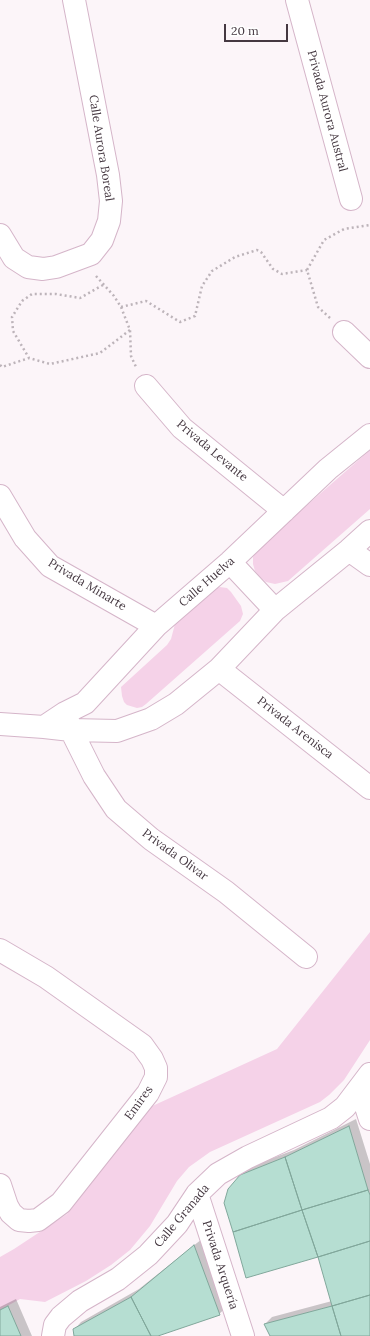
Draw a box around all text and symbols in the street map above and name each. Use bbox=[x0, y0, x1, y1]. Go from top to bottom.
scale bar bbox=[226, 16, 290, 42]
text: 20 m bbox=[231, 23, 259, 38]
street label: Privada Aurora Austral bbox=[304, 49, 350, 173]
street label: Calle Aurora Boreal bbox=[85, 94, 117, 202]
street label: Privada Levante bbox=[174, 417, 250, 485]
street label: Calle Huelva bbox=[176, 554, 238, 610]
street label: Privada Minarte bbox=[45, 556, 129, 614]
street label: Privada Arenisca bbox=[254, 694, 336, 762]
street label: Privada Olivar bbox=[139, 826, 211, 884]
street label: Emires bbox=[122, 1083, 156, 1123]
street label: Calle Granada bbox=[151, 1181, 213, 1251]
street label: Privada Arquería bbox=[199, 1219, 241, 1311]

